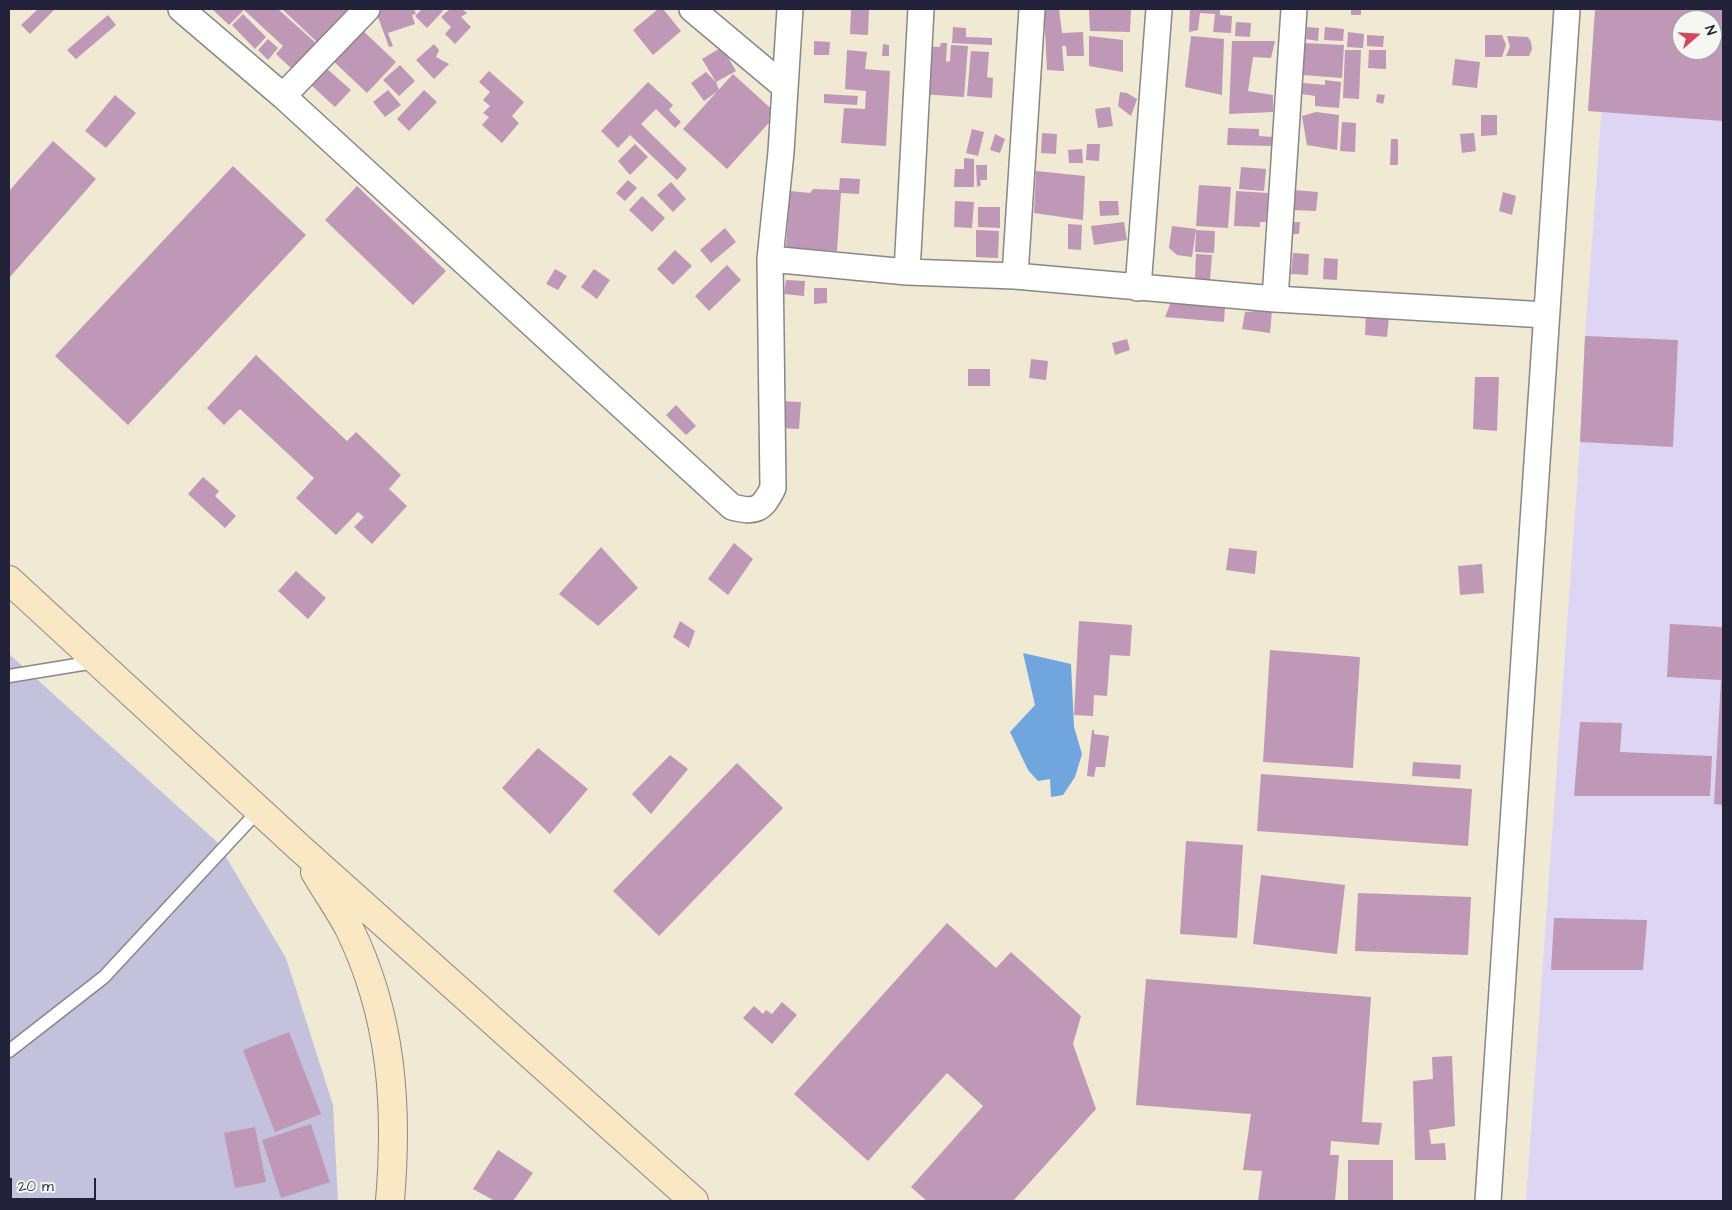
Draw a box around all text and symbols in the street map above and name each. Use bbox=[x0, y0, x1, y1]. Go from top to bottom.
north arrow bbox=[1672, 10, 1722, 60]
text: N bbox=[1699, 23, 1721, 38]
scale bar bbox=[12, 1168, 99, 1200]
text: 20 m bbox=[18, 1176, 54, 1197]

